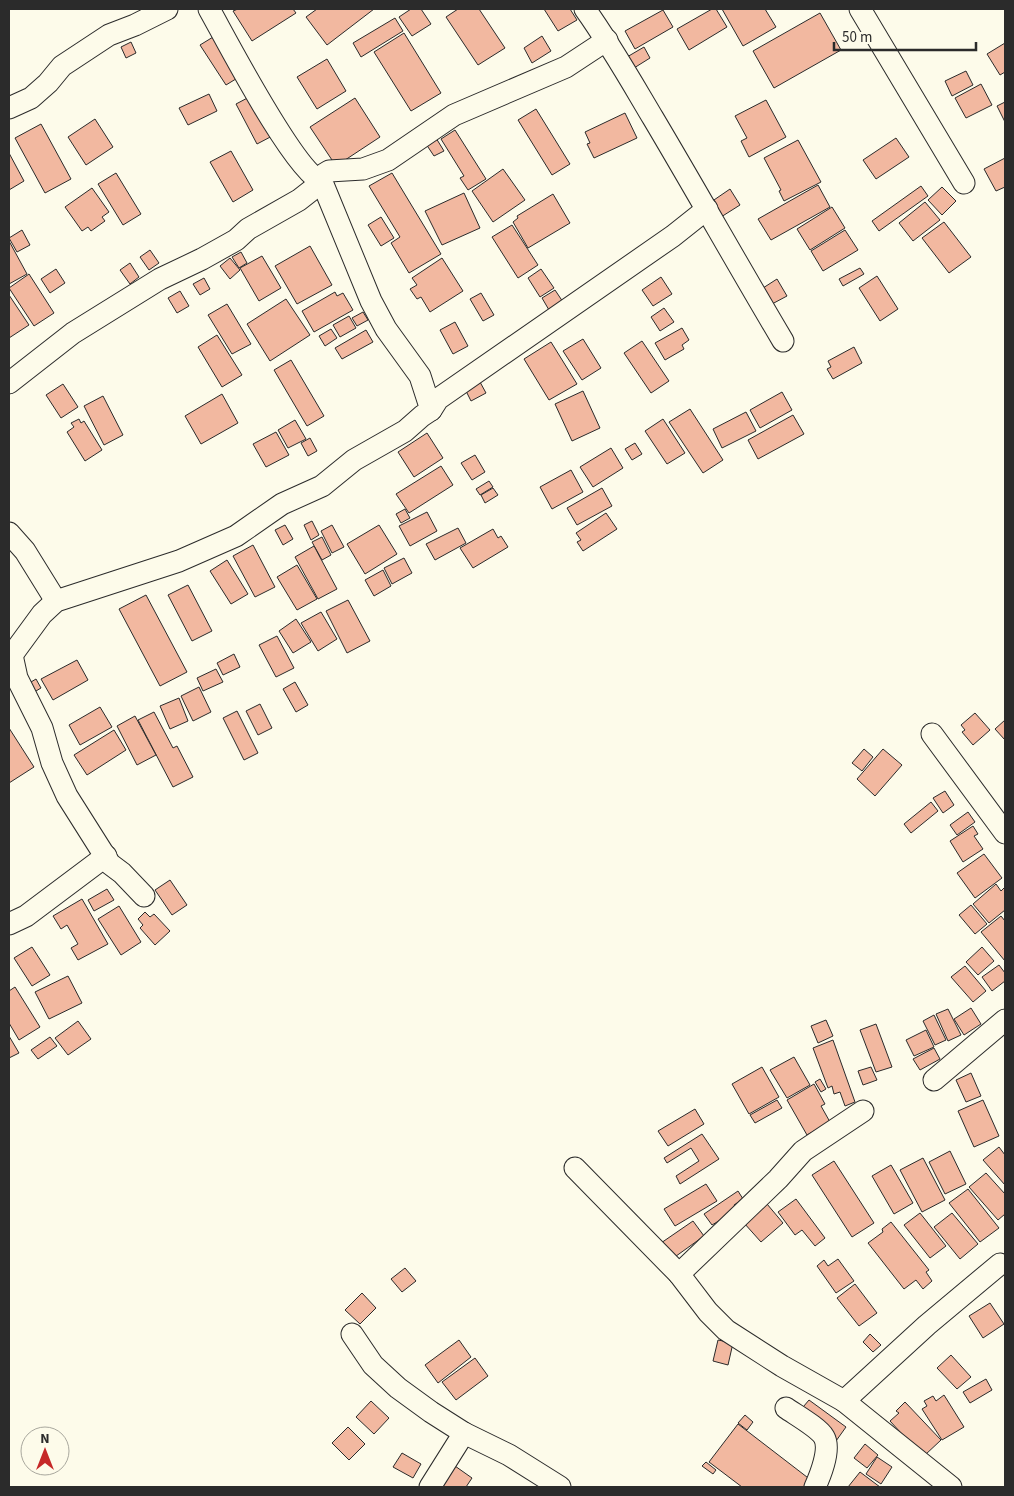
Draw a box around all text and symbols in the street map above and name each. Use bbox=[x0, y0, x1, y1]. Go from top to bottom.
scale bar bbox=[834, 20, 976, 52]
text: 50 m bbox=[842, 27, 872, 48]
north arrow bbox=[20, 1426, 70, 1476]
text: N bbox=[40, 1429, 50, 1449]

